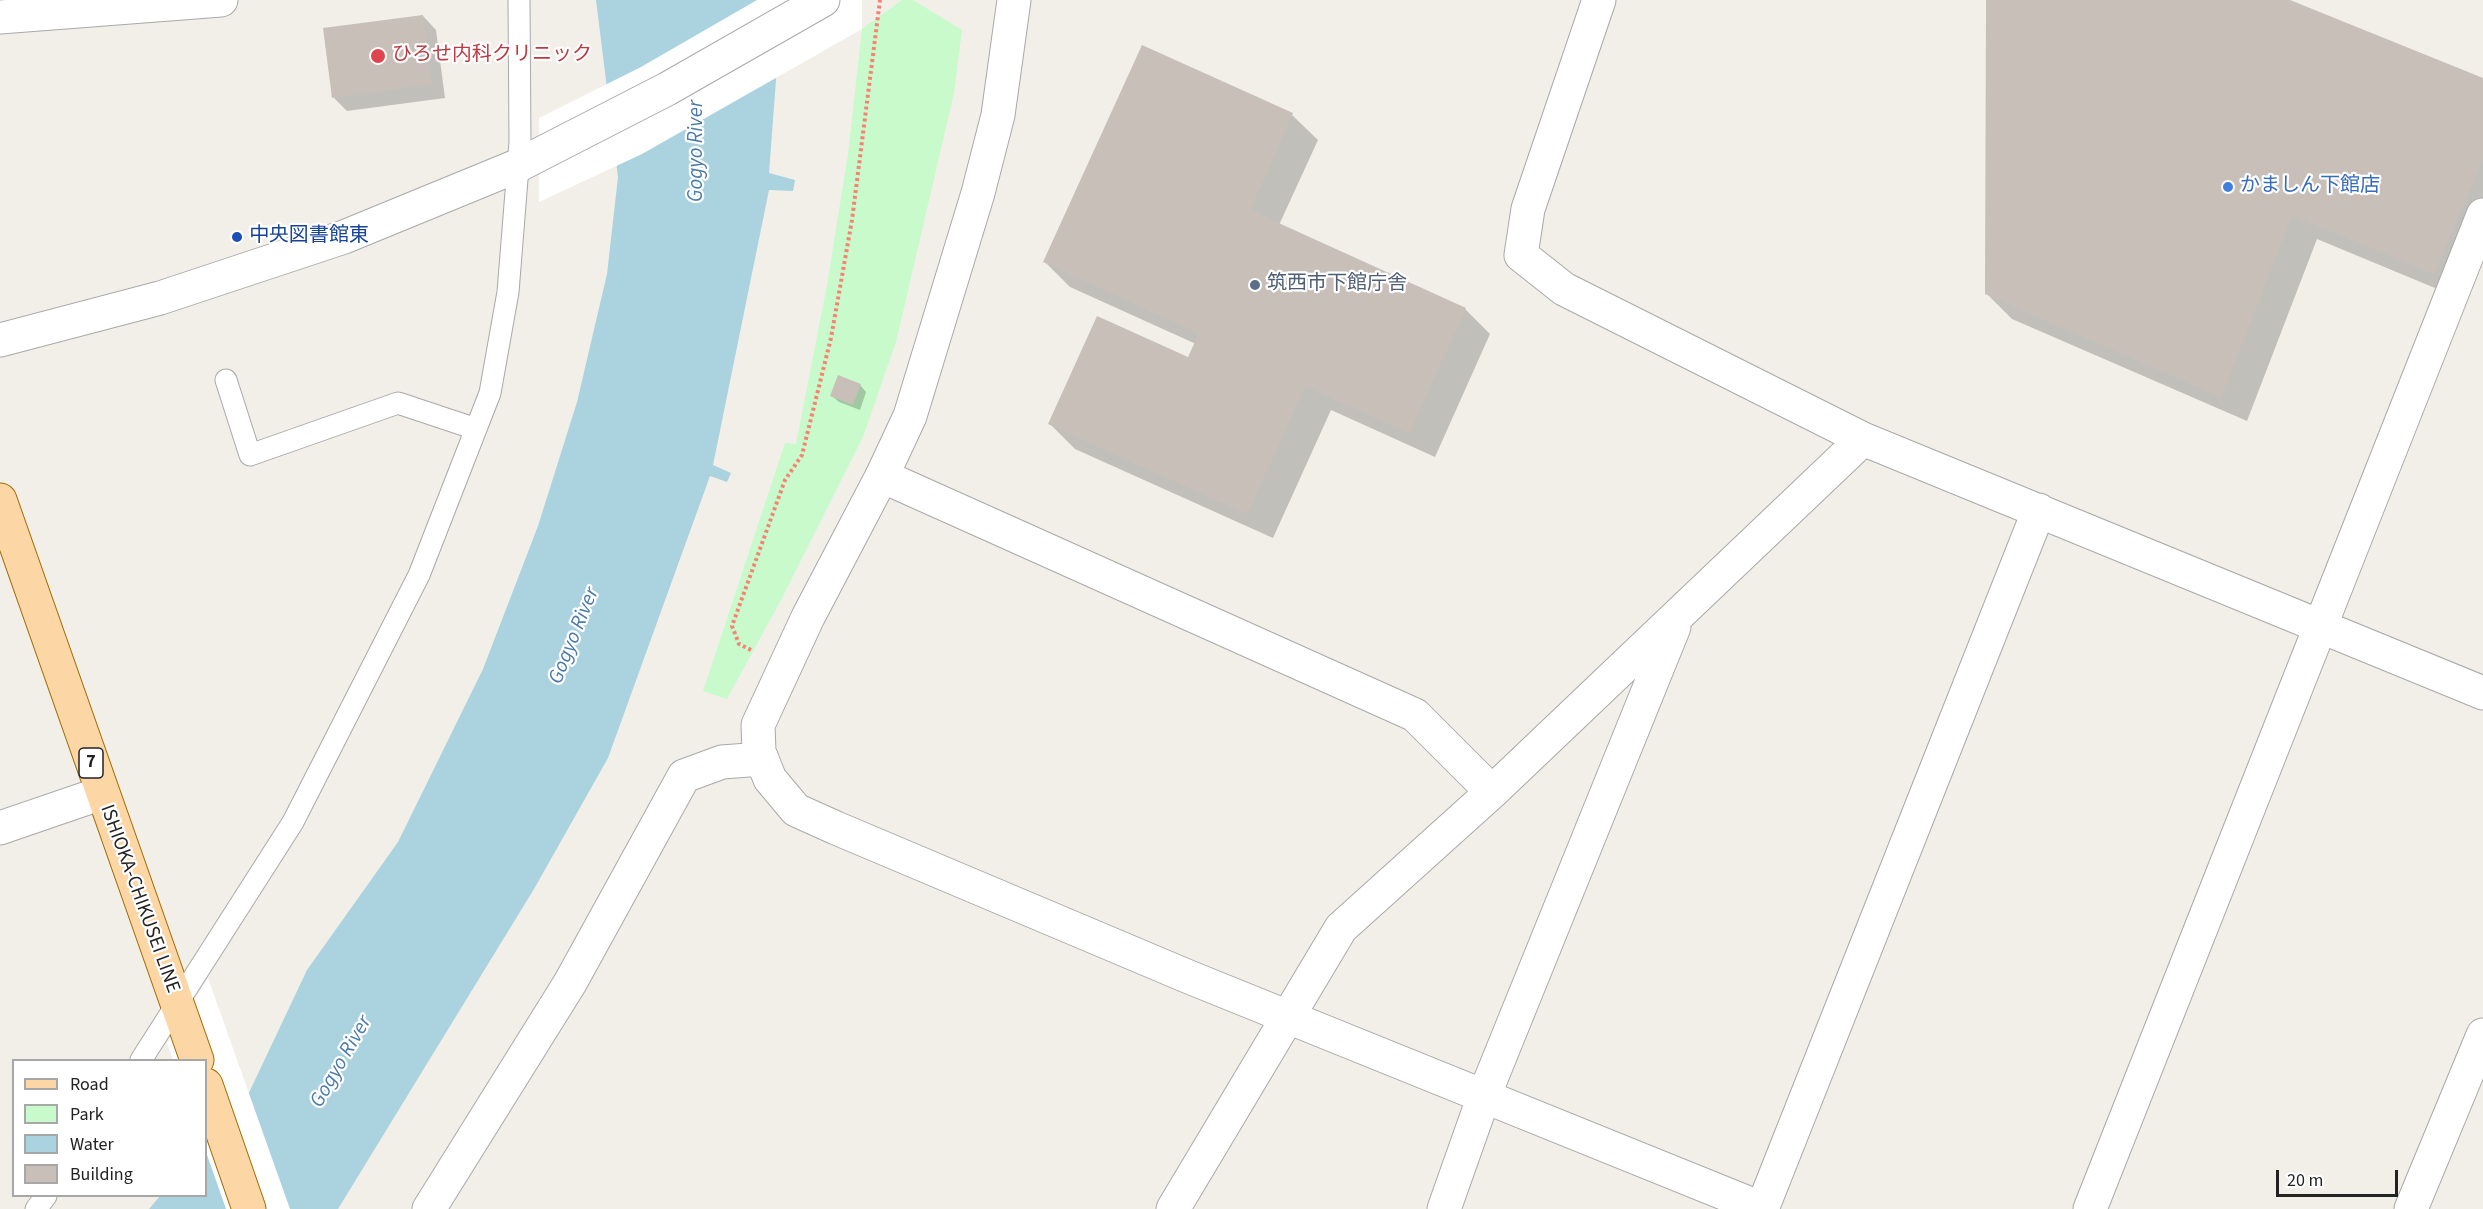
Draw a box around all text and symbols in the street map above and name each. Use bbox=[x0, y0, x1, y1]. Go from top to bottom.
place label: ひろせ内科クリニック bbox=[392, 44, 592, 68]
marker: ひろせ内科クリニック bbox=[369, 47, 387, 65]
water label: Gogyo River bbox=[684, 100, 710, 202]
place label: かましん下館店 bbox=[2240, 175, 2380, 199]
marker: かましん下館店 bbox=[2221, 180, 2235, 194]
place label: 中央図書館東 bbox=[249, 225, 369, 249]
marker: 中央図書館東 bbox=[230, 230, 244, 244]
place label: 筑西市下館庁舎 bbox=[1267, 273, 1407, 297]
marker: 筑西市下館庁舎 bbox=[1248, 278, 1262, 292]
water label: Gogyo River bbox=[544, 584, 606, 688]
road number: 7 bbox=[79, 748, 103, 778]
street label: ISHIOKA-CHIKUSEI LINE bbox=[94, 802, 184, 996]
water label: Gogyo River bbox=[306, 1012, 378, 1112]
legend bbox=[12, 1059, 207, 1197]
text: Road bbox=[70, 1072, 109, 1097]
text: Park bbox=[70, 1102, 104, 1127]
text: Water bbox=[70, 1132, 114, 1157]
scale bar bbox=[2279, 1158, 2400, 1196]
text: Building bbox=[70, 1162, 133, 1187]
text: 20 m bbox=[2287, 1168, 2323, 1193]

